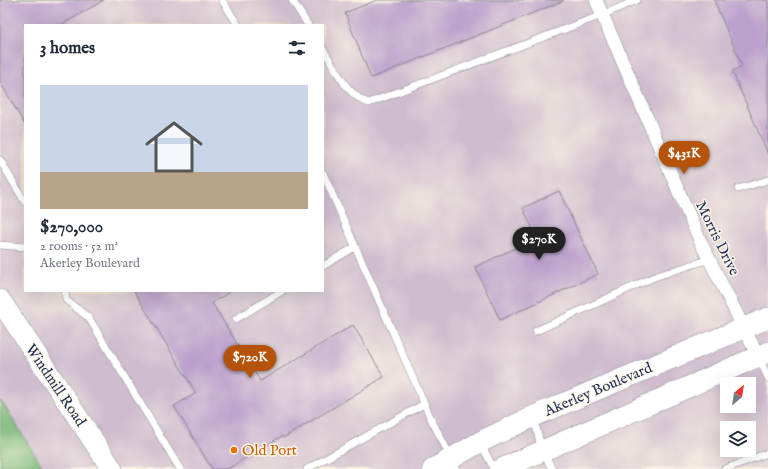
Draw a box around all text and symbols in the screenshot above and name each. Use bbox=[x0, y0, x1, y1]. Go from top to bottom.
icon: filters bbox=[286, 37, 308, 59]
text: 3 homes bbox=[40, 38, 95, 59]
icon: home bbox=[138, 111, 210, 183]
pin: $431K bbox=[656, 141, 712, 175]
text: $431K bbox=[668, 145, 700, 162]
street label: Morris Drive bbox=[691, 198, 744, 279]
text: $270,000 bbox=[40, 217, 103, 238]
pin: $270K bbox=[511, 227, 567, 261]
text: $270K bbox=[521, 231, 557, 248]
text: 2 rooms · 52 m² bbox=[40, 238, 118, 255]
text: Akerley Boulevard bbox=[40, 255, 140, 272]
street label: Windmill Road bbox=[21, 340, 91, 431]
pin: $720K bbox=[222, 345, 278, 379]
text: $720K bbox=[232, 349, 268, 366]
street label: Akerley Boulevard bbox=[540, 358, 656, 421]
north arrow bbox=[720, 377, 756, 413]
map controls bbox=[720, 377, 756, 457]
button: layers bbox=[720, 421, 756, 457]
place label: Old Port bbox=[242, 441, 297, 460]
marker: Old Port bbox=[229, 445, 239, 455]

